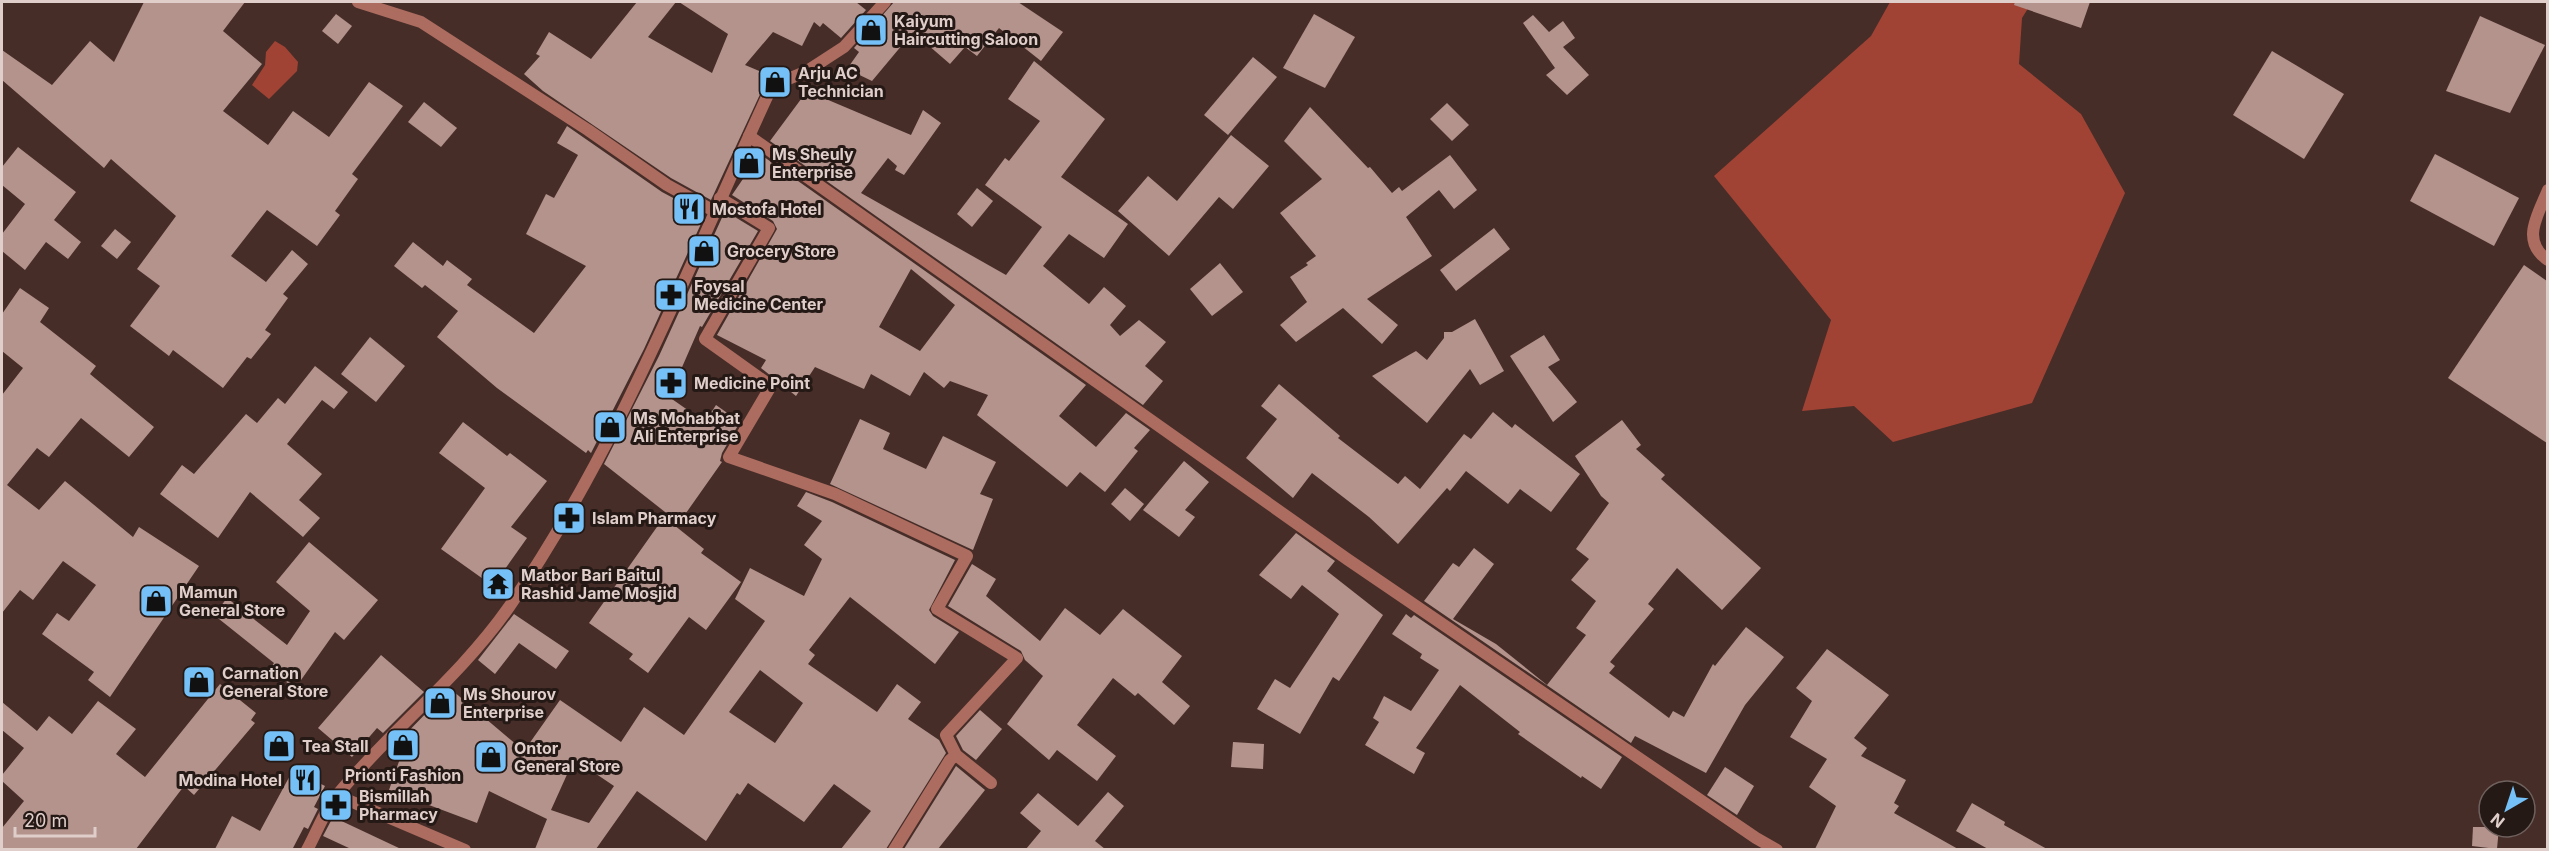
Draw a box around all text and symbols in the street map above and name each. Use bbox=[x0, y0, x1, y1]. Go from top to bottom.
place label: Kaiyum Haircutting Saloon bbox=[894, 11, 1038, 49]
shop icon: Kaiyum Haircutting Saloon bbox=[853, 12, 889, 48]
place label: Arju AC Technician bbox=[798, 63, 884, 101]
shop icon: Arju AC Technician bbox=[757, 64, 793, 100]
place label: Ms Sheuly Enterprise bbox=[772, 144, 854, 182]
shop icon: Ms Sheuly Enterprise bbox=[731, 145, 767, 181]
restaurant icon: Mostofa Hotel bbox=[671, 191, 707, 227]
place label: Mostofa Hotel bbox=[712, 199, 822, 219]
shop icon: Grocery Store bbox=[686, 233, 722, 269]
place label: Grocery Store bbox=[727, 241, 836, 261]
place label: Foysal Medicine Center bbox=[694, 276, 823, 314]
pharmacy icon: Foysal Medicine Center bbox=[653, 277, 689, 313]
pharmacy icon: Medicine Point bbox=[653, 365, 689, 401]
place label: Medicine Point bbox=[694, 373, 810, 393]
place label: Ms Mohabbat Ali Enterprise bbox=[633, 408, 740, 446]
shop icon: Ms Mohabbat Ali Enterprise bbox=[592, 409, 628, 445]
pharmacy icon: Islam Pharmacy bbox=[551, 500, 587, 536]
place label: Islam Pharmacy bbox=[592, 508, 717, 528]
place label: Matbor Bari Baitul Rashid Jame Mosjid bbox=[521, 565, 677, 603]
temple icon: Matbor Bari Baitul Rashid Jame Mosjid bbox=[480, 566, 516, 602]
place label: Mamun General Store bbox=[179, 582, 285, 620]
shop icon: Mamun General Store bbox=[138, 583, 174, 619]
place label: Carnation General Store bbox=[222, 663, 328, 701]
shop icon: Carnation General Store bbox=[181, 664, 217, 700]
place label: Ms Shourov Enterprise bbox=[463, 684, 557, 722]
shop icon: Ms Shourov Enterprise bbox=[422, 685, 458, 721]
shop icon: Prionti Fashion bbox=[385, 727, 421, 763]
shop icon: Tea Stall bbox=[261, 728, 297, 764]
place label: Tea Stall bbox=[302, 736, 369, 756]
place label: Ontor General Store bbox=[514, 738, 620, 776]
shop icon: Ontor General Store bbox=[473, 739, 509, 775]
restaurant icon: Modina Hotel bbox=[287, 762, 323, 798]
place label: Prionti Fashion bbox=[345, 765, 461, 785]
place label: Modina Hotel bbox=[178, 770, 282, 790]
north arrow bbox=[2477, 779, 2537, 839]
place label: Bismillah Pharmacy bbox=[359, 786, 438, 824]
pharmacy icon: Bismillah Pharmacy bbox=[318, 787, 354, 823]
scale bar bbox=[15, 800, 94, 838]
text: N bbox=[2487, 809, 2509, 832]
text: 20 m bbox=[24, 810, 67, 831]

